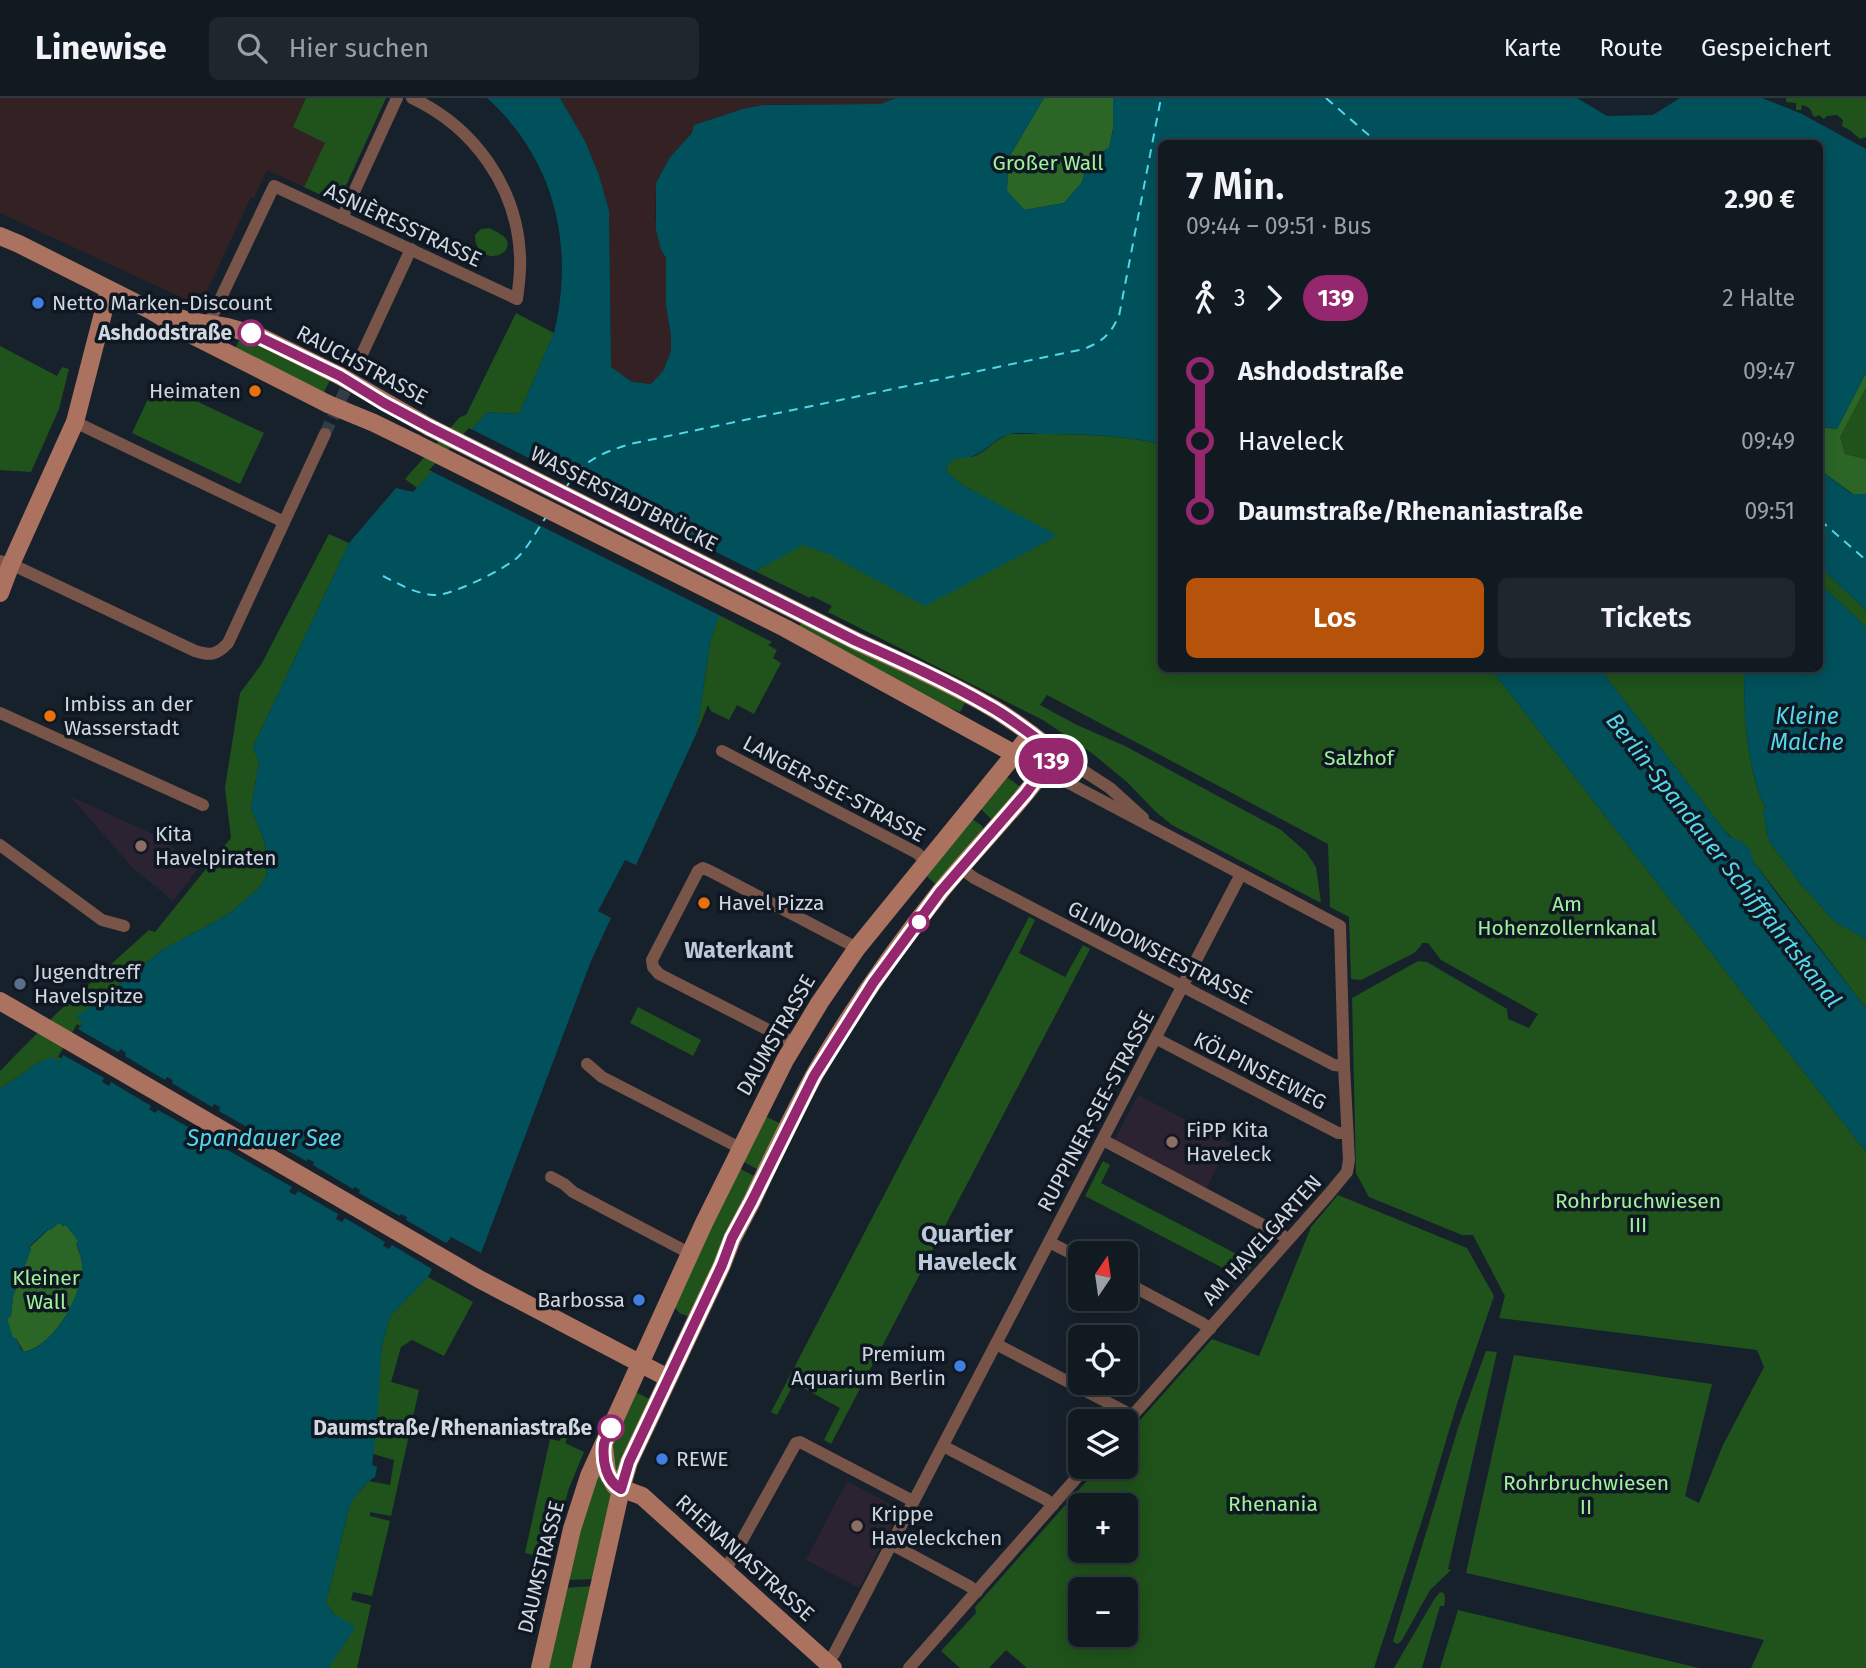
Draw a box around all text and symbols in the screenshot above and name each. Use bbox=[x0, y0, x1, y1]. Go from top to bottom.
search box bbox=[209, 17, 699, 80]
text: Linewise bbox=[35, 28, 167, 68]
icon: search bbox=[233, 29, 271, 67]
text: Hier suchen bbox=[289, 33, 429, 64]
text: Karte bbox=[1504, 34, 1561, 62]
text: Route bbox=[1599, 34, 1663, 62]
text: Gespeichert bbox=[1701, 34, 1831, 62]
park label: Großer Wall bbox=[993, 150, 1103, 176]
text: 7 Min. bbox=[1186, 163, 1284, 209]
street label: ASNIÈRESSTRASSE bbox=[320, 177, 486, 273]
text: 2.90 € bbox=[1725, 184, 1795, 215]
text: 09:44 – 09:51 · Bus bbox=[1186, 212, 1371, 240]
icon: walk bbox=[1186, 279, 1224, 317]
icon: forward bbox=[1255, 279, 1293, 317]
text: 3 bbox=[1234, 284, 1245, 312]
text: 139 bbox=[1317, 284, 1354, 312]
text: 2 Halte bbox=[1722, 284, 1795, 312]
place label: Netto Marken-Discount bbox=[52, 290, 273, 316]
marker: Netto Marken-Discount bbox=[30, 295, 46, 311]
place label: Ashdodstraße bbox=[97, 320, 232, 346]
marker: Ashdodstraße bbox=[238, 320, 264, 346]
street label: RAUCHSTRASSE bbox=[292, 320, 432, 410]
text: Ashdodstraße bbox=[1238, 356, 1404, 387]
text: 09:47 bbox=[1743, 357, 1795, 385]
place label: Heimaten bbox=[149, 378, 241, 404]
marker: Heimaten bbox=[247, 383, 263, 399]
text: Haveleck bbox=[1238, 426, 1344, 457]
text: 09:49 bbox=[1741, 427, 1795, 455]
street label: WASSERSTADTBRÜCKE bbox=[526, 440, 722, 558]
text: Daumstraße/Rhenaniastraße bbox=[1238, 496, 1583, 527]
text: 09:51 bbox=[1744, 497, 1795, 525]
button: Los bbox=[1186, 578, 1484, 658]
button: Tickets bbox=[1498, 578, 1795, 658]
place label: Imbiss an der Wasserstadt bbox=[64, 691, 193, 741]
water label: Kleine Malche bbox=[1770, 702, 1844, 756]
water label: Berlin-Spandauer Schifffahrtskanal bbox=[1600, 707, 1848, 1013]
marker: Imbiss an der Wasserstadt bbox=[42, 708, 58, 724]
street label: LANGER-SEE-STRASSE bbox=[738, 730, 930, 848]
line badge: 139 bbox=[1011, 738, 1091, 784]
park label: Salzhof bbox=[1324, 745, 1396, 771]
text: 139 bbox=[1033, 747, 1069, 775]
place label: Kita Havelpiraten bbox=[155, 821, 276, 871]
marker: Kita Havelpiraten bbox=[133, 838, 149, 854]
place label: Havel Pizza bbox=[718, 890, 824, 916]
park label: Am Hohenzollernkanal bbox=[1477, 891, 1657, 941]
marker: Havel Pizza bbox=[696, 895, 712, 911]
street label: GLINDOWSEESTRASSE bbox=[1063, 895, 1257, 1011]
unlabelled marker bbox=[909, 912, 929, 932]
district label: Waterkant bbox=[685, 936, 795, 964]
place label: Jugendtreff Havelspitze bbox=[34, 959, 144, 1009]
street label: DAUMSTRASSE bbox=[731, 970, 821, 1100]
marker: Jugendtreff Havelspitze bbox=[12, 976, 28, 992]
street label: RUPPINER-SEE-STRASSE bbox=[1032, 1006, 1160, 1216]
street label: KÖLPINSEEWEG bbox=[1189, 1026, 1331, 1116]
place label: FiPP Kita Haveleck bbox=[1186, 1117, 1272, 1167]
water label: Spandauer See bbox=[186, 1124, 341, 1152]
marker: FiPP Kita Haveleck bbox=[1164, 1134, 1180, 1150]
street label: AM HAVELGARTEN bbox=[1197, 1169, 1327, 1311]
park label: Rohrbruchwiesen III bbox=[1555, 1188, 1721, 1238]
district label: Quartier Haveleck bbox=[917, 1220, 1017, 1276]
north arrow bbox=[1068, 1241, 1138, 1311]
map controls bbox=[1068, 1241, 1138, 1647]
park label: Kleiner Wall bbox=[12, 1265, 80, 1315]
place label: Barbossa bbox=[537, 1287, 625, 1313]
marker: Barbossa bbox=[631, 1292, 647, 1308]
button: locate bbox=[1068, 1325, 1138, 1395]
place label: Premium Aquarium Berlin bbox=[791, 1341, 946, 1391]
marker: Premium Aquarium Berlin bbox=[952, 1358, 968, 1374]
button: layers bbox=[1068, 1409, 1138, 1479]
place label: Daumstraße/Rhenaniastraße bbox=[313, 1415, 592, 1441]
marker: Daumstraße/Rhenaniastraße bbox=[598, 1415, 624, 1441]
place label: REWE bbox=[676, 1446, 729, 1472]
marker: REWE bbox=[654, 1451, 670, 1467]
park label: Rohrbruchwiesen II bbox=[1503, 1470, 1669, 1520]
street label: RHENANIASTRASSE bbox=[670, 1489, 820, 1627]
park label: Rhenania bbox=[1228, 1491, 1318, 1517]
button: + bbox=[1068, 1493, 1138, 1563]
street label: DAUMSTRASSE bbox=[512, 1498, 570, 1636]
place label: Krippe Haveleckchen bbox=[871, 1501, 1002, 1551]
marker: Krippe Haveleckchen bbox=[849, 1518, 865, 1534]
button: − bbox=[1068, 1577, 1138, 1647]

